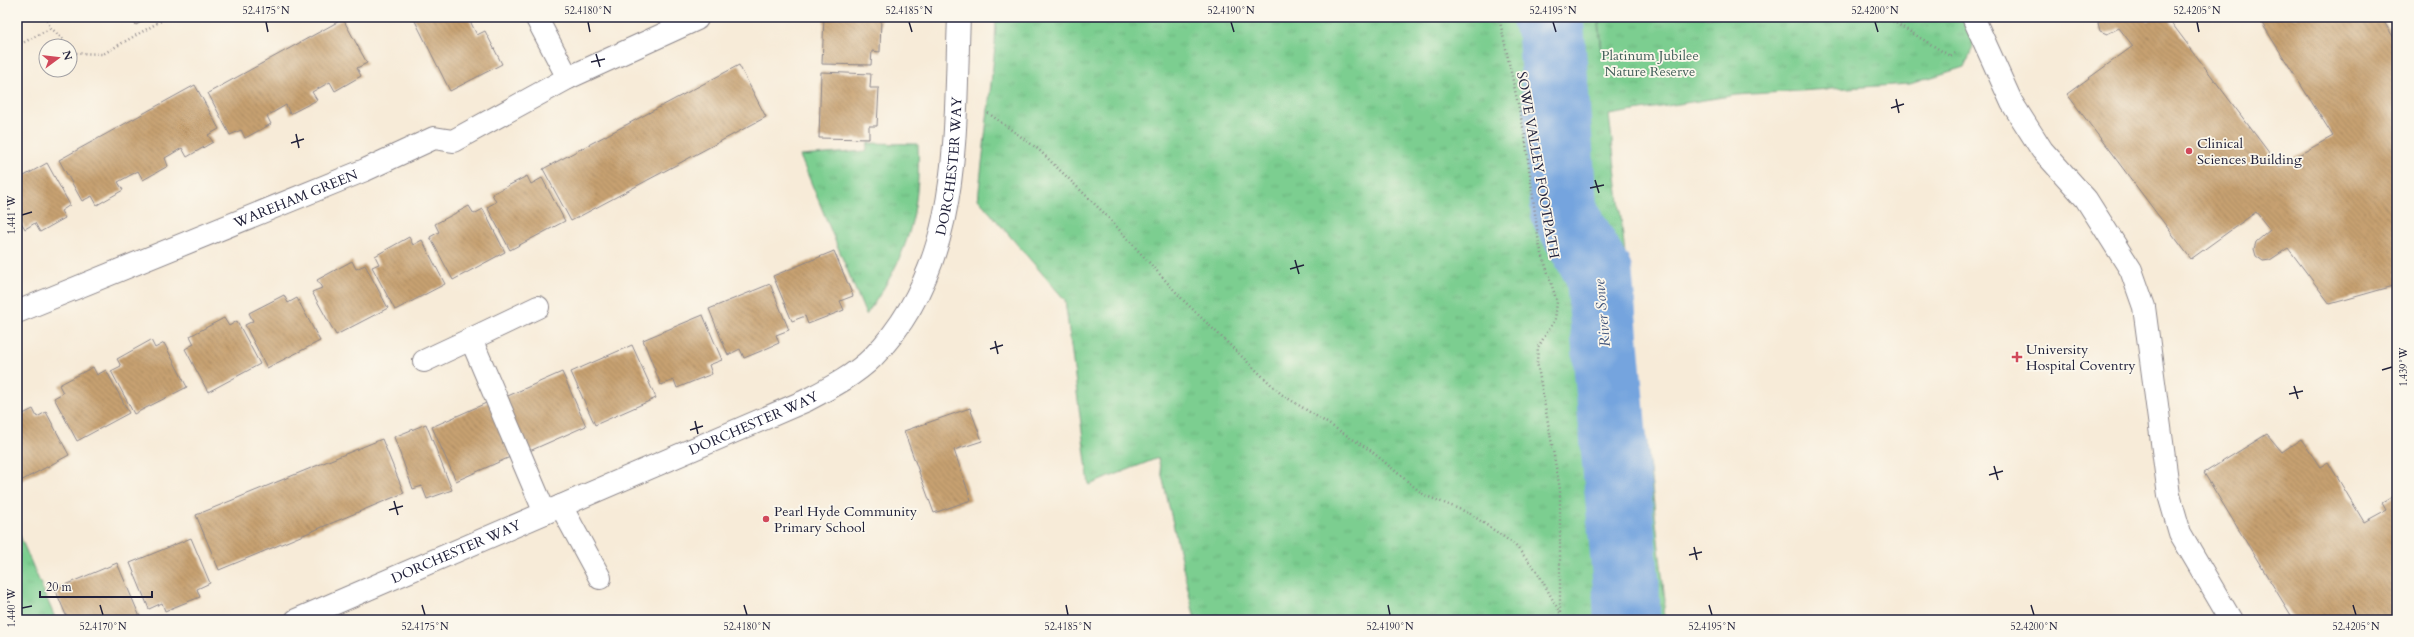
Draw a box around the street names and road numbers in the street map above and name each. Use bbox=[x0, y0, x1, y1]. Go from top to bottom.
street label: SOWE VALLEY FOOTPATH bbox=[1512, 70, 1564, 260]
street label: DORCHESTER WAY bbox=[931, 96, 966, 237]
street label: WAREHAM GREEN bbox=[230, 164, 361, 232]
street label: DORCHESTER WAY bbox=[686, 386, 822, 459]
street label: DORCHESTER WAY bbox=[388, 515, 524, 588]

